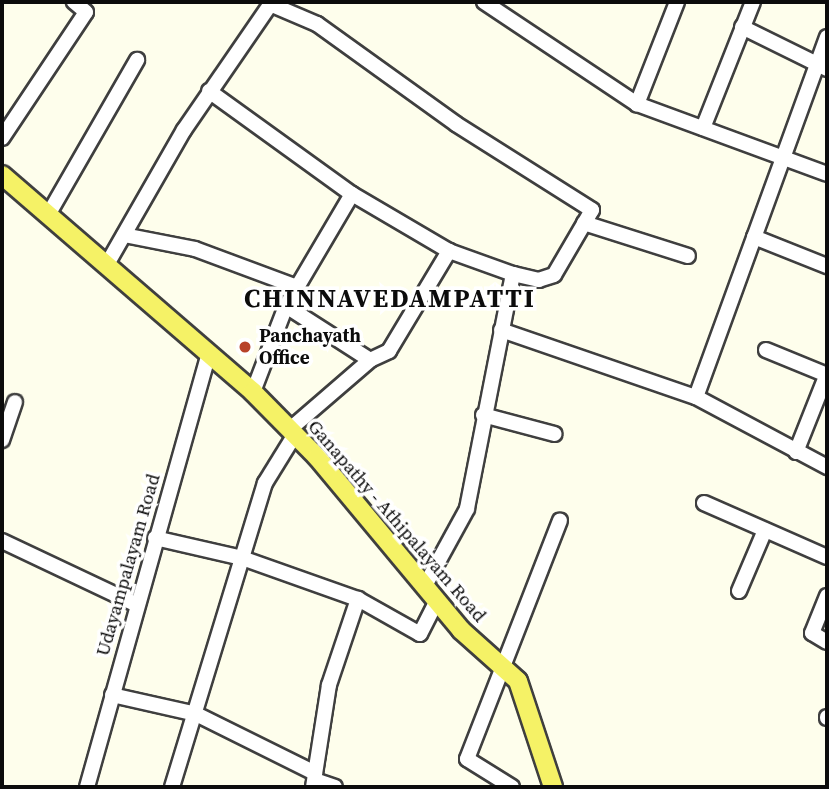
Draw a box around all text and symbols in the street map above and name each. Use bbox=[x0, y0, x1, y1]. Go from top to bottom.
district label: CHINNAVEDAMPATTI bbox=[246, 283, 534, 315]
place label: Panchayath Office bbox=[259, 325, 361, 369]
marker: Panchayath Office bbox=[237, 339, 253, 355]
street label: Ganapathy - Athipalayam Road bbox=[303, 415, 491, 627]
street label: Udayampalayam Road bbox=[91, 471, 165, 659]

